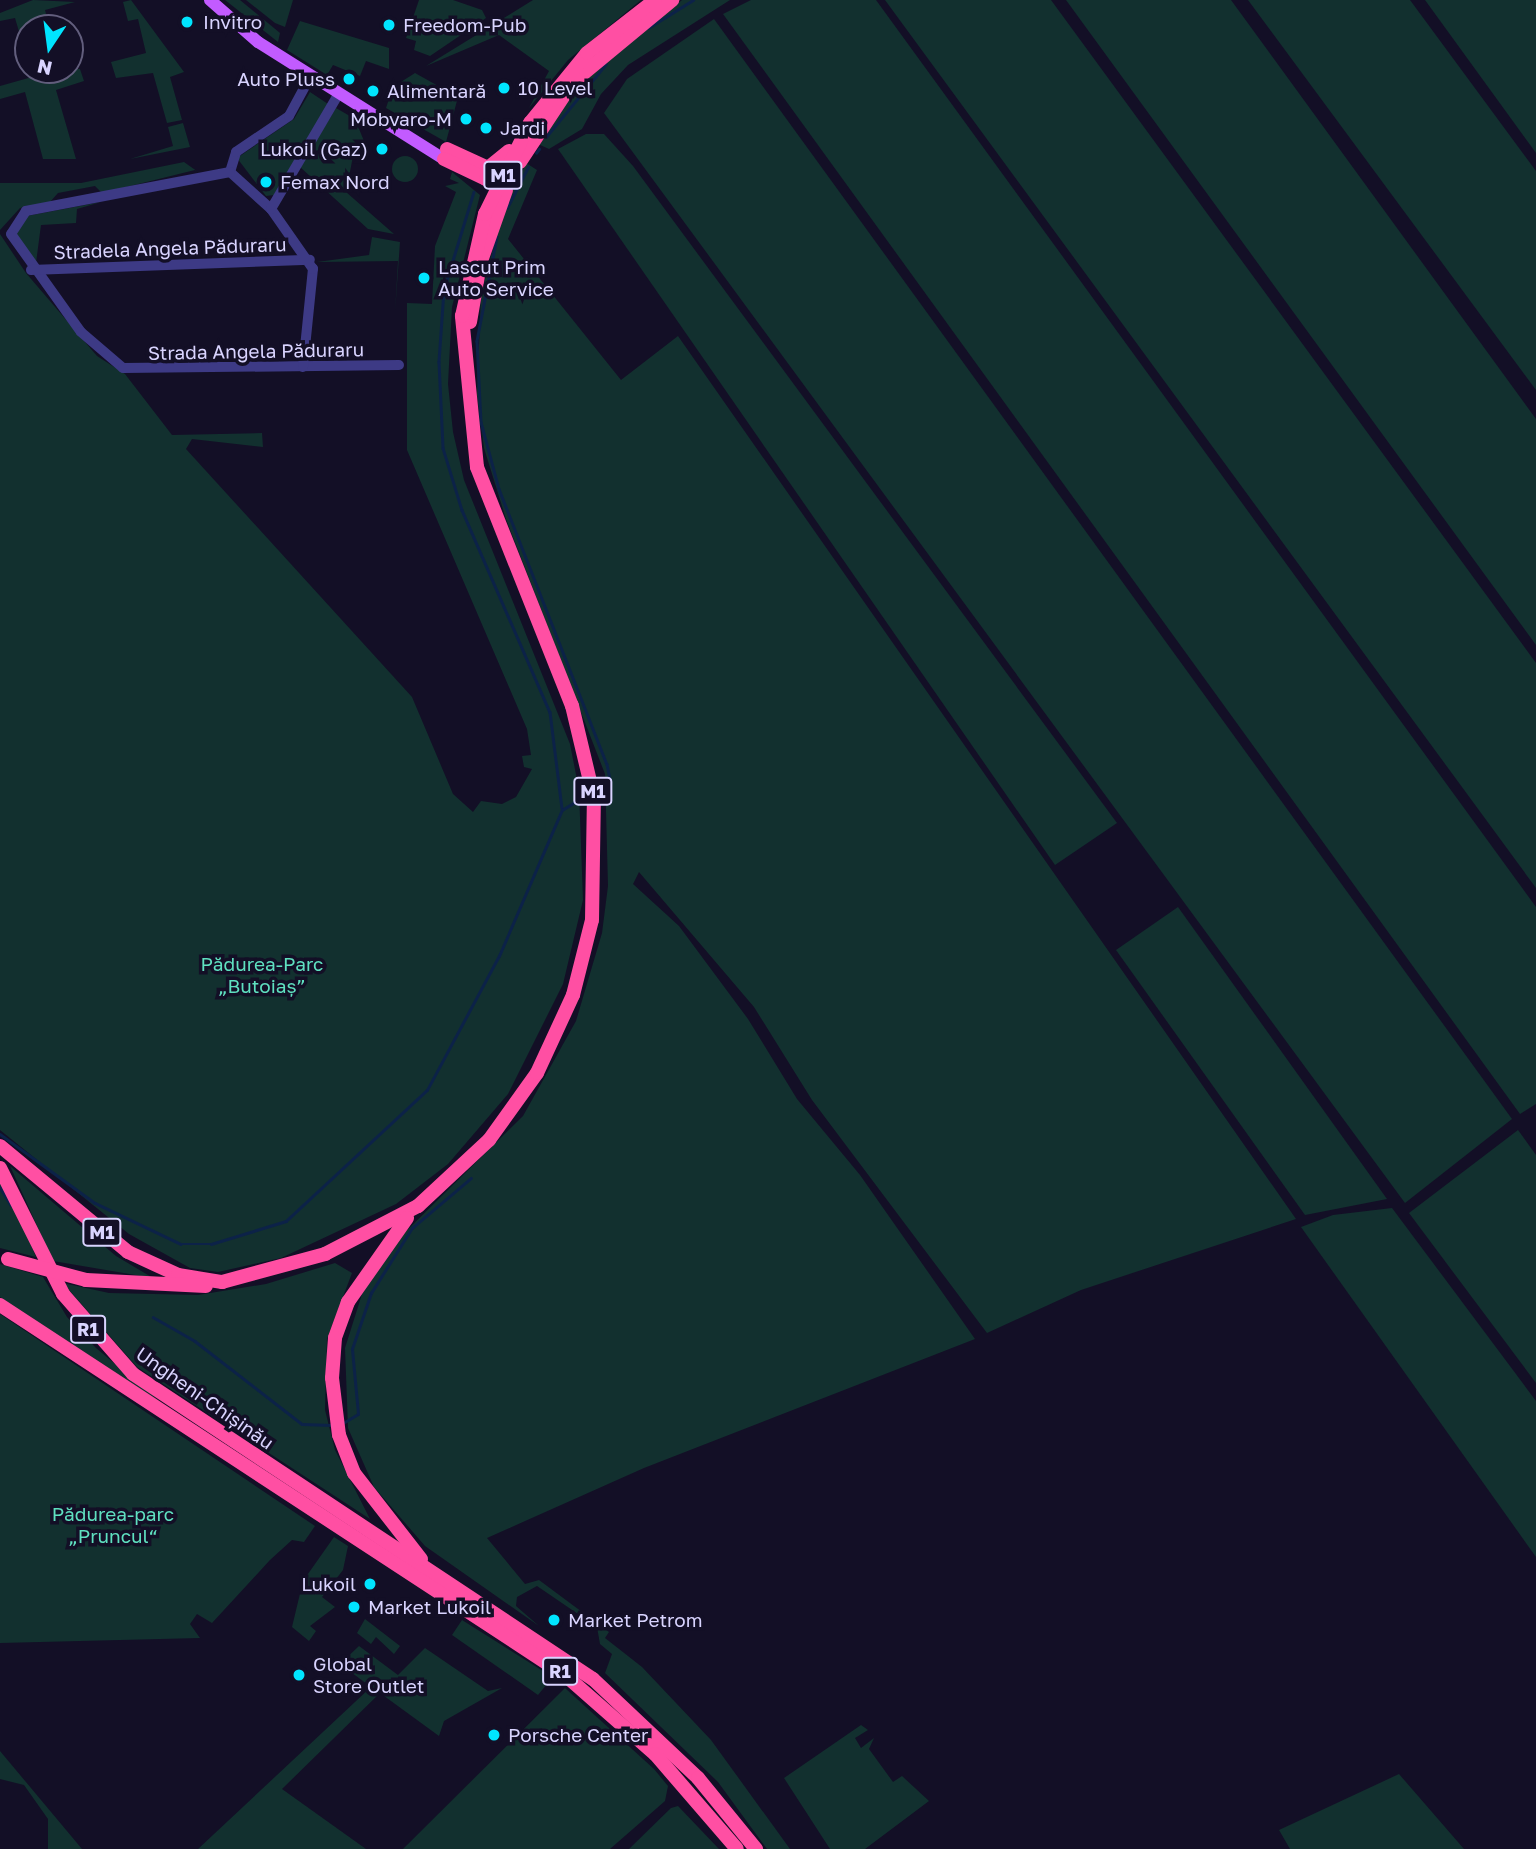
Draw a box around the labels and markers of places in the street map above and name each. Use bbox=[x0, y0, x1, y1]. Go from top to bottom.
place label: Invitro bbox=[203, 11, 262, 33]
marker: Invitro bbox=[177, 12, 197, 32]
place label: Freedom-Pub bbox=[403, 14, 526, 36]
marker: Freedom-Pub bbox=[381, 17, 397, 33]
place label: Auto Pluss bbox=[237, 68, 335, 90]
marker: Auto Pluss bbox=[341, 71, 357, 87]
place label: 10 Level bbox=[518, 77, 592, 99]
place label: Alimentară bbox=[387, 80, 486, 102]
marker: 10 Level bbox=[496, 80, 512, 96]
marker: Alimentară bbox=[365, 83, 381, 99]
place label: Mobvaro-M bbox=[350, 108, 452, 130]
marker: Mobvaro-M bbox=[458, 111, 474, 127]
place label: Jardi bbox=[500, 117, 545, 139]
marker: Jardi bbox=[478, 120, 494, 136]
place label: Lukoil (Gaz) bbox=[260, 138, 368, 160]
marker: Lukoil (Gaz) bbox=[374, 141, 390, 157]
place label: Femax Nord bbox=[280, 171, 390, 193]
marker: Femax Nord bbox=[258, 174, 274, 190]
place label: Lascut Prim Auto Service bbox=[438, 256, 554, 300]
marker: Lascut Prim Auto Service bbox=[416, 270, 432, 286]
place label: Lukoil bbox=[301, 1573, 356, 1595]
marker: Lukoil bbox=[362, 1576, 378, 1592]
place label: Market Lukoil bbox=[368, 1596, 491, 1618]
marker: Market Lukoil bbox=[346, 1599, 362, 1615]
place label: Market Petrom bbox=[568, 1609, 703, 1631]
marker: Market Petrom bbox=[546, 1612, 562, 1628]
place label: Global Store Outlet bbox=[313, 1653, 424, 1697]
marker: Global Store Outlet bbox=[291, 1667, 307, 1683]
place label: Porsche Center bbox=[508, 1724, 648, 1746]
marker: Porsche Center bbox=[486, 1727, 502, 1743]

